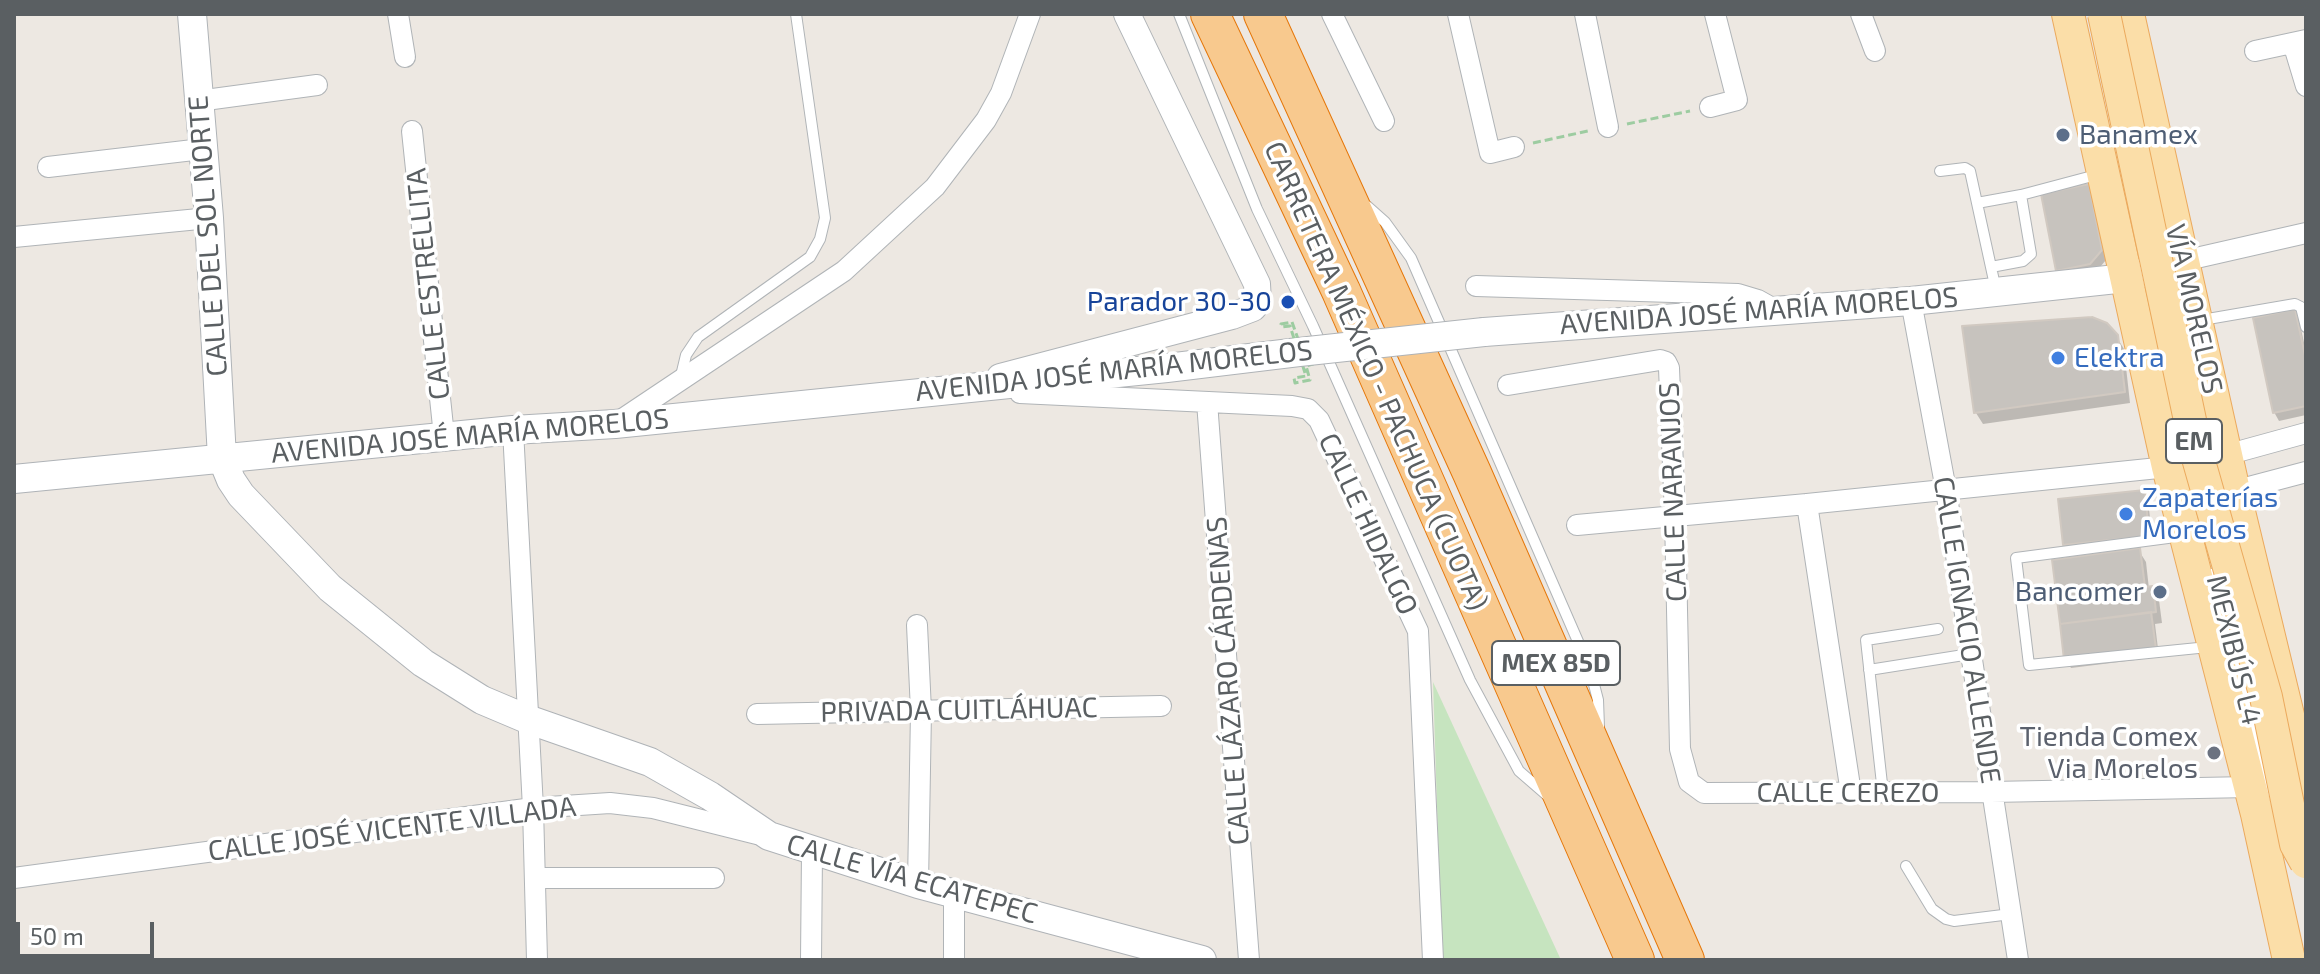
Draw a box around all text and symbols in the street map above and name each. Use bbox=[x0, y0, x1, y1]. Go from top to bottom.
street label: CALLE DEL SOL NORTE bbox=[181, 94, 235, 378]
place label: Banamex bbox=[2079, 118, 2198, 152]
marker: Banamex bbox=[2054, 126, 2072, 144]
street label: CARRETERA MÉXICO - PACHUCA (CUOTA) bbox=[1257, 136, 1495, 616]
street label: CALLE ESTRELLITA bbox=[399, 166, 457, 402]
street label: VÍA MORELOS bbox=[2158, 221, 2230, 397]
street label: AVENIDA JOSÉ MARÍA MORELOS bbox=[1559, 280, 1959, 342]
place label: Parador 30-30 bbox=[1087, 285, 1272, 319]
marker: Parador 30-30 bbox=[1279, 293, 1297, 311]
street label: AVENIDA JOSÉ MARÍA MORELOS bbox=[914, 333, 1314, 409]
place label: Elektra bbox=[2074, 341, 2165, 375]
marker: Elektra bbox=[2049, 349, 2067, 367]
street label: CALLE NARANJOS bbox=[1652, 382, 1694, 602]
street label: AVENIDA JOSÉ MARÍA MORELOS bbox=[270, 402, 670, 470]
road number: EM bbox=[2166, 419, 2222, 463]
street label: CALLE HIDALGO bbox=[1311, 428, 1425, 620]
street label: CALLE IGNACIO ALLENDE bbox=[1926, 474, 2008, 786]
place label: Zapaterías Morelos bbox=[2142, 481, 2278, 547]
marker: Zapaterías Morelos bbox=[2117, 505, 2135, 523]
street label: CALLE LÁZARO CÁRDENAS bbox=[1200, 516, 1256, 846]
street label: MEXIBÚS L4 bbox=[2199, 572, 2269, 728]
place label: Bancomer bbox=[2015, 575, 2144, 609]
marker: Bancomer bbox=[2151, 583, 2169, 601]
road number: MEX 85D bbox=[1492, 641, 1620, 685]
street label: PRIVADA CUITLÁHUAC bbox=[820, 691, 1098, 729]
place label: Tienda Comex Via Morelos bbox=[2020, 720, 2198, 786]
marker: Tienda Comex Via Morelos bbox=[2205, 744, 2223, 762]
street label: CALLE CEREZO bbox=[1756, 776, 1940, 810]
street label: CALLE JOSÉ VICENTE VILLADA bbox=[206, 790, 578, 868]
street label: CALLE VÍA ECATEPEC bbox=[783, 827, 1041, 931]
scale bar bbox=[20, 906, 158, 956]
text: 50 m bbox=[30, 921, 84, 950]

